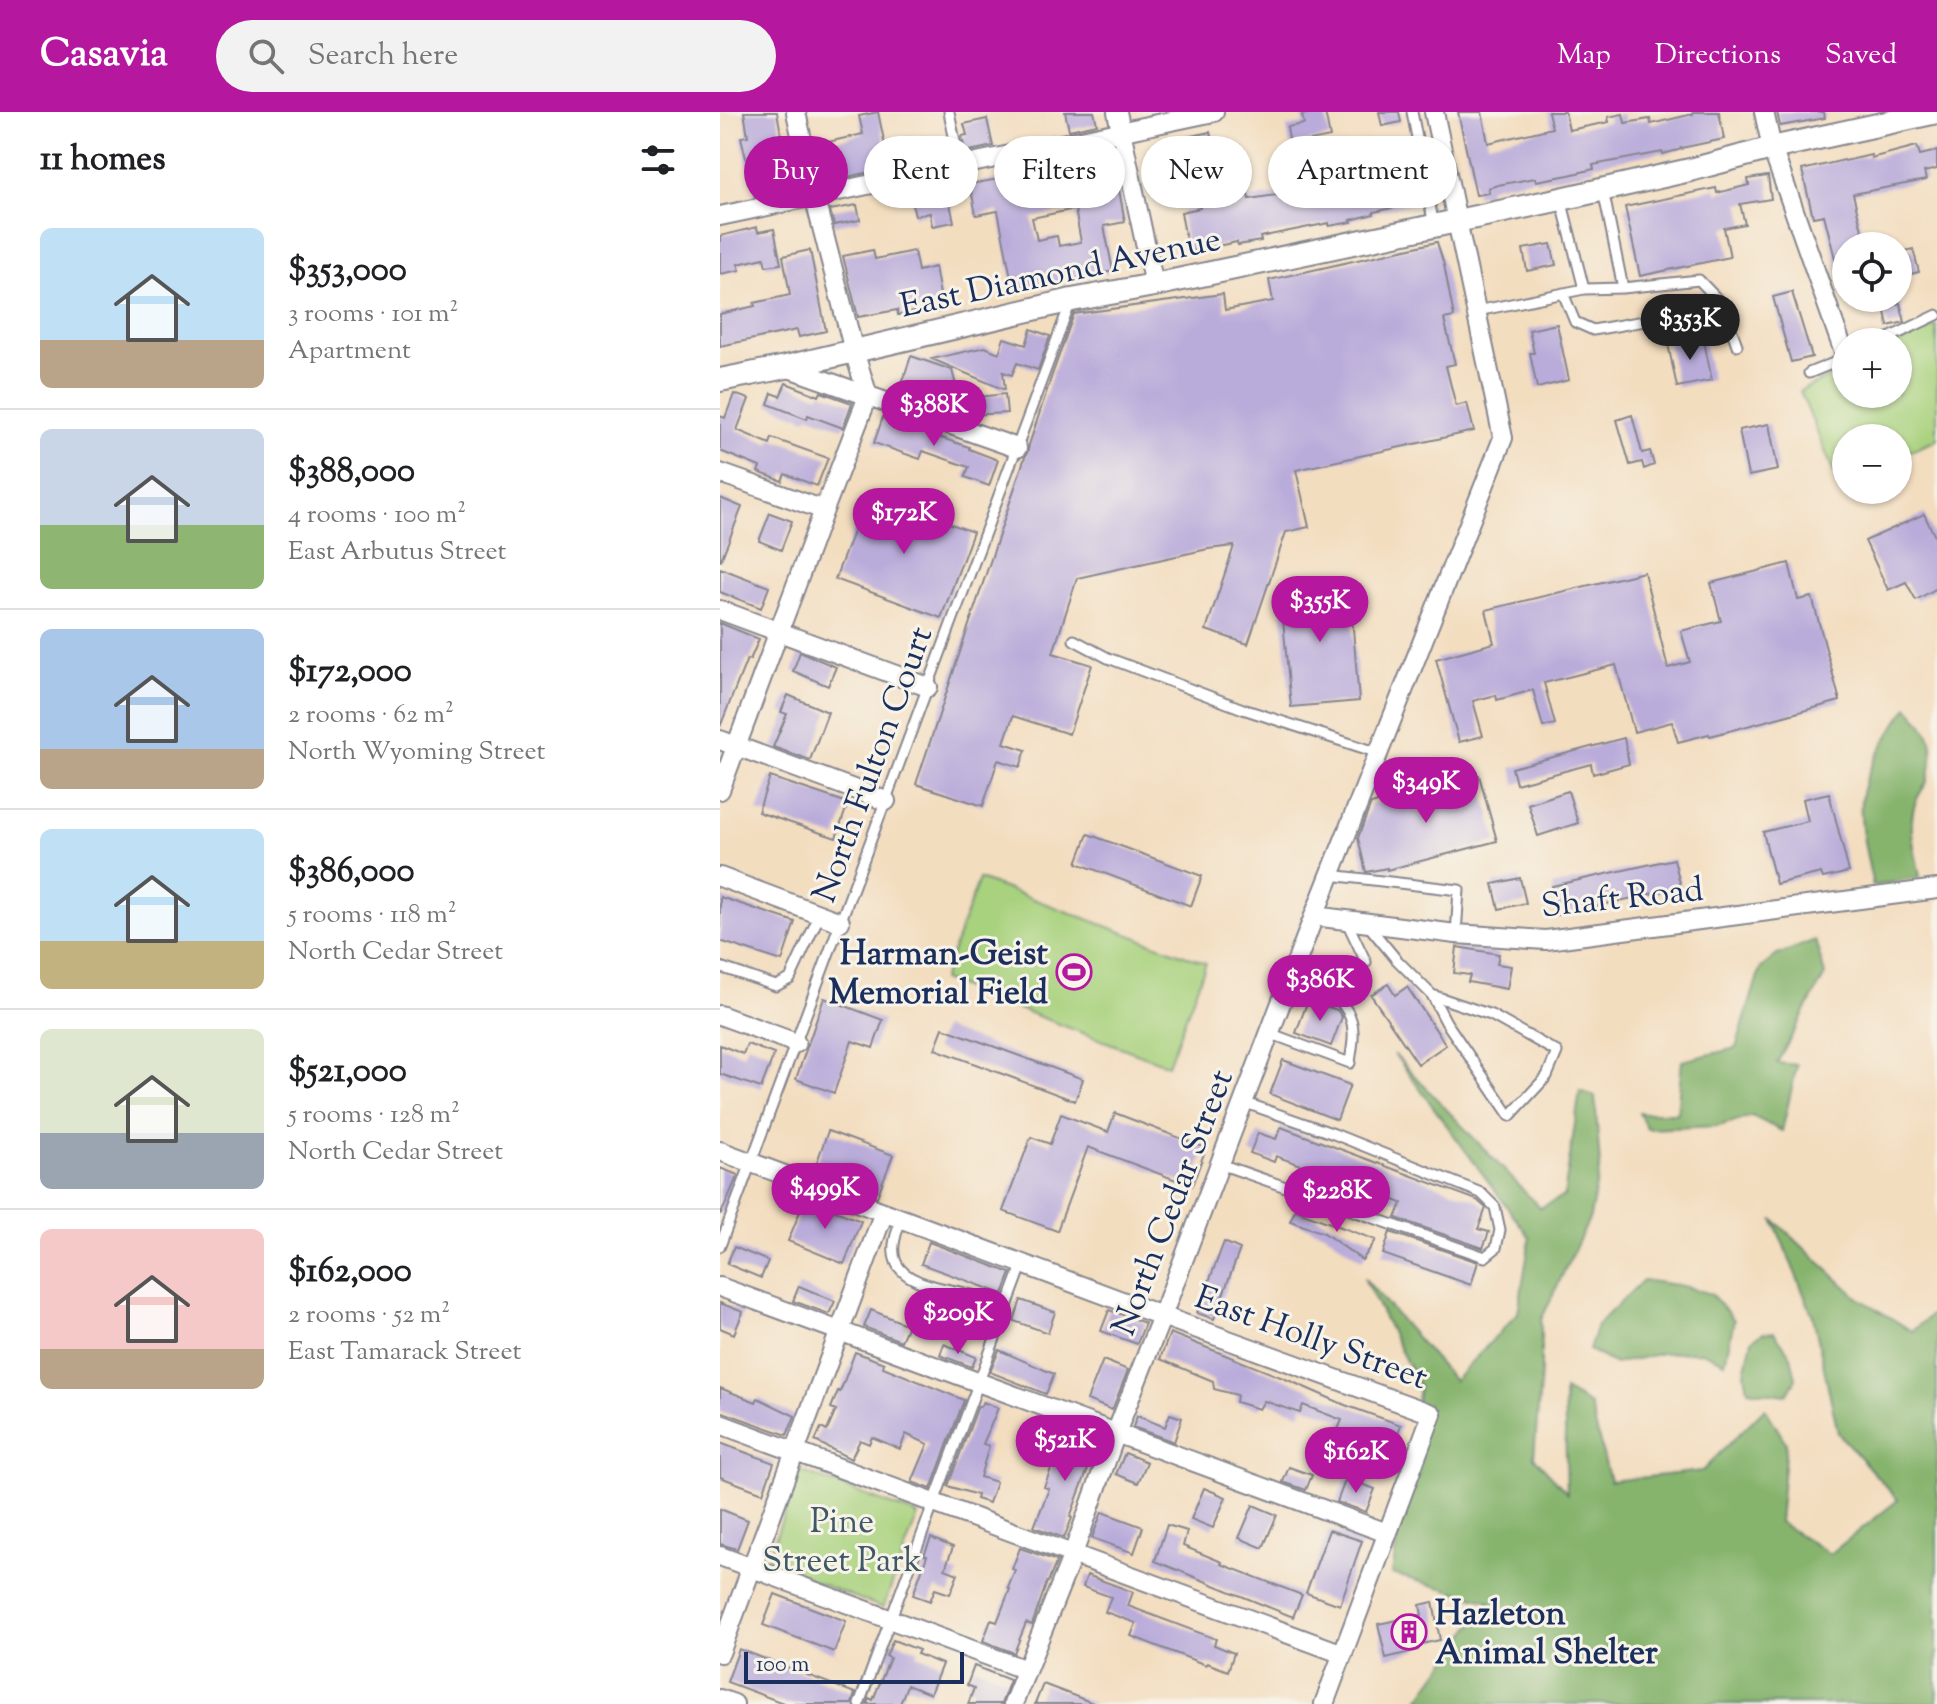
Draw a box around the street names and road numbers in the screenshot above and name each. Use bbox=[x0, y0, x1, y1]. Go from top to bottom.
street label: East Diamond Avenue bbox=[896, 216, 1226, 332]
street label: North Fulton Court bbox=[802, 620, 947, 910]
street label: Shaft Road bbox=[1539, 867, 1706, 932]
street label: North Cedar Street bbox=[1101, 1063, 1248, 1343]
street label: East Holly Street bbox=[1188, 1274, 1434, 1404]

